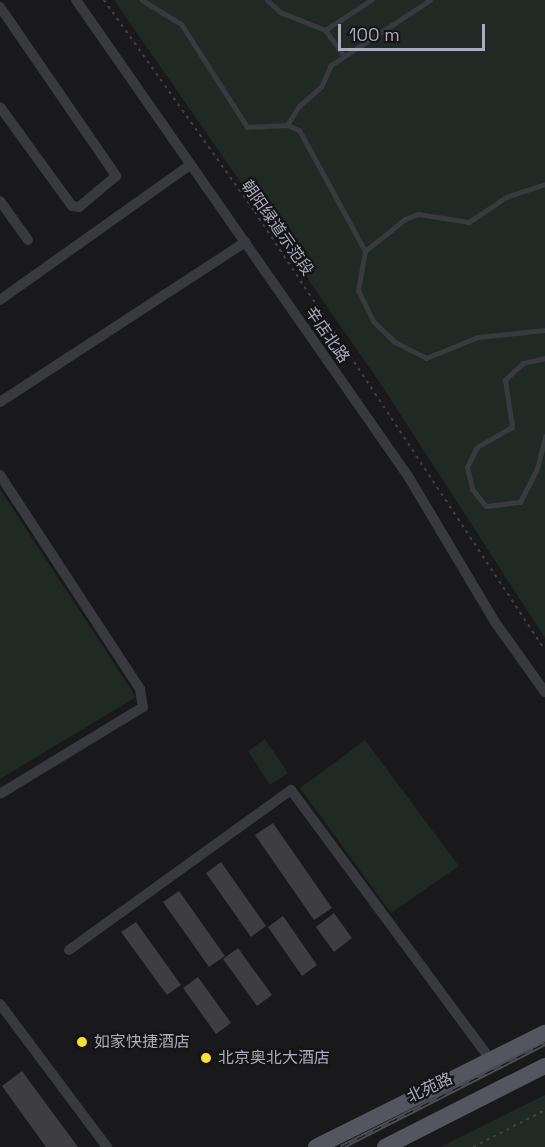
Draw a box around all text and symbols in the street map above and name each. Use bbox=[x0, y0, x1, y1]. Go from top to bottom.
scale bar bbox=[341, 12, 488, 50]
text: 100 m bbox=[349, 23, 400, 46]
street label: 朝阳绿道示范段 bbox=[237, 177, 317, 279]
street label: 辛店北路 bbox=[301, 303, 353, 367]
place label: 如家快捷酒店 bbox=[94, 1032, 190, 1052]
marker: 如家快捷酒店 bbox=[75, 1035, 89, 1049]
place label: 北京奥北大酒店 bbox=[218, 1048, 330, 1068]
marker: 北京奥北大酒店 bbox=[199, 1051, 213, 1065]
street label: 北苑路 bbox=[404, 1069, 456, 1107]

